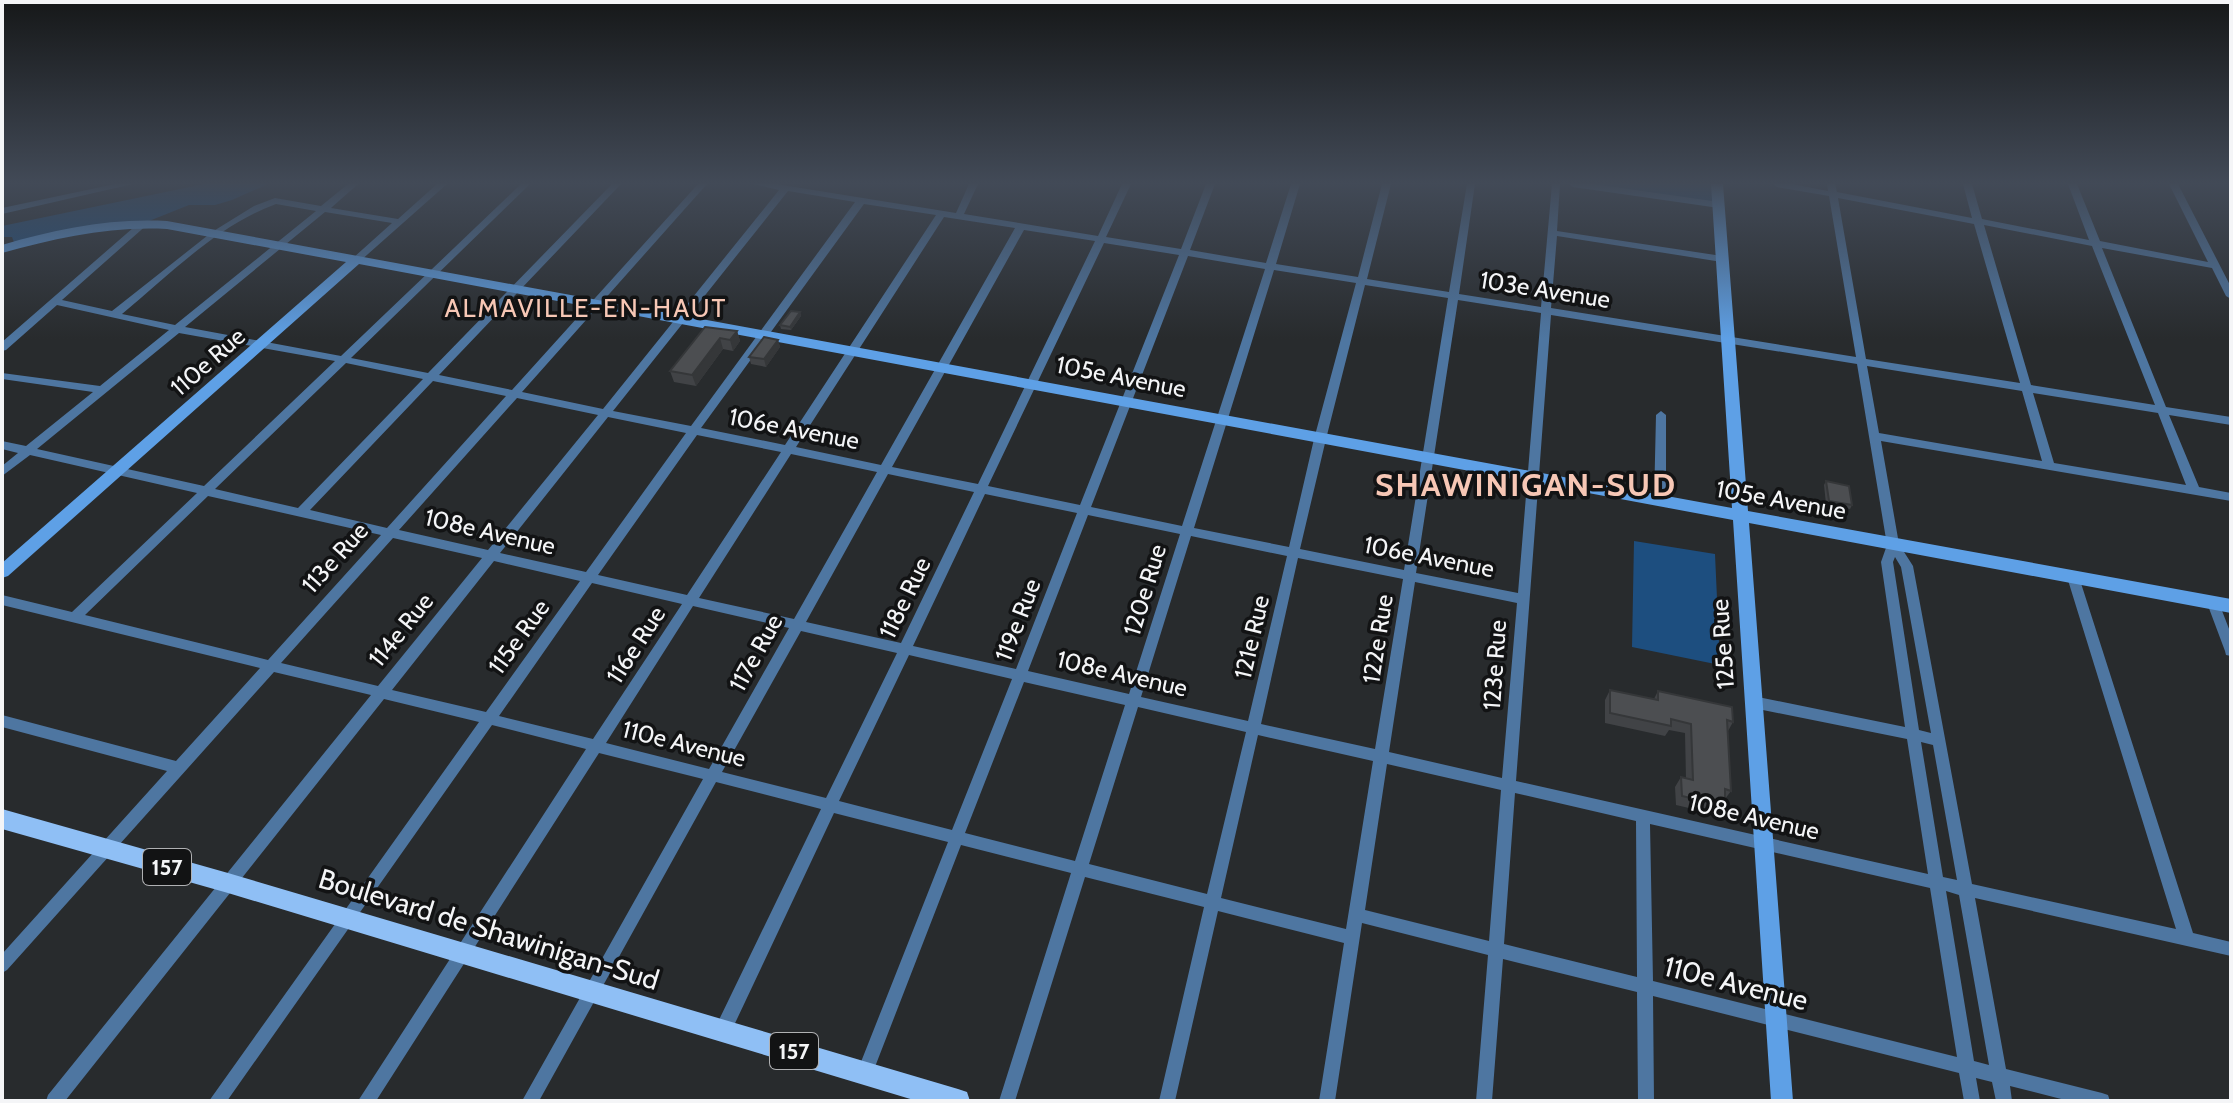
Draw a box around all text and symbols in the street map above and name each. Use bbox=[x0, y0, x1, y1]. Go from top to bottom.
street label: 103e Avenue bbox=[1478, 265, 1612, 314]
district label: ALMAVILLE-EN-HAUT bbox=[445, 292, 727, 324]
street label: 110e Rue bbox=[165, 321, 251, 402]
street label: 105e Avenue bbox=[1054, 350, 1188, 403]
street label: 106e Avenue bbox=[727, 402, 862, 455]
district label: SHAWINIGAN-SUD bbox=[1375, 465, 1677, 504]
street label: 105e Avenue bbox=[1714, 474, 1848, 525]
street label: 108e Avenue bbox=[422, 502, 558, 561]
street label: 113e Rue bbox=[295, 516, 374, 599]
street label: 106e Avenue bbox=[1362, 530, 1497, 583]
street label: 120e Rue bbox=[1117, 541, 1172, 639]
street label: 118e Rue bbox=[872, 552, 937, 643]
street label: 119e Rue bbox=[989, 574, 1046, 665]
street label: 114e Rue bbox=[362, 587, 439, 672]
street label: 121e Rue bbox=[1228, 592, 1275, 682]
street label: 122e Rue bbox=[1356, 592, 1399, 685]
street label: 115e Rue bbox=[482, 594, 555, 680]
street label: 125e Rue bbox=[1705, 598, 1740, 690]
street label: 116e Rue bbox=[600, 601, 671, 689]
street label: 117e Rue bbox=[723, 609, 788, 696]
street label: 123e Rue bbox=[1477, 619, 1512, 711]
street label: 108e Avenue bbox=[1054, 644, 1190, 703]
street label: 110e Avenue bbox=[619, 714, 749, 773]
street label: 108e Avenue bbox=[1686, 787, 1822, 846]
road number: 157 bbox=[143, 849, 191, 885]
street label: Boulevard de Shawinigan-Sud bbox=[315, 861, 663, 997]
street label: 110e Avenue bbox=[1660, 949, 1812, 1017]
road number: 157 bbox=[770, 1033, 818, 1069]

